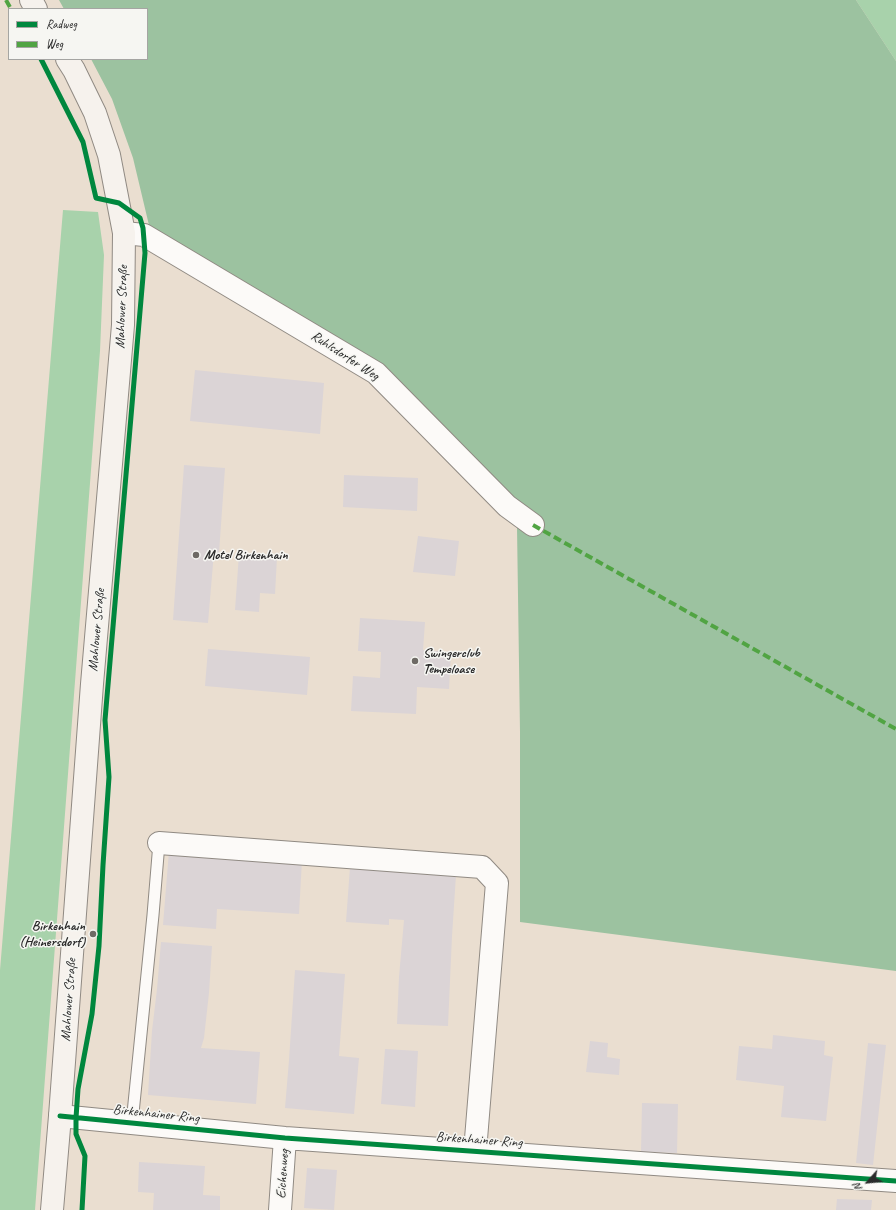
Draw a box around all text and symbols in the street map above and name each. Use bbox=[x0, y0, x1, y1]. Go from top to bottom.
legend bbox=[8, 8, 148, 60]
text: Radweg bbox=[46, 16, 77, 32]
text: Weg bbox=[46, 36, 63, 52]
street label: Mahlower Straße bbox=[112, 265, 132, 349]
street label: Ruhlsdorfer Weg bbox=[308, 328, 382, 384]
place label: Motel Birkenhain bbox=[204, 547, 288, 563]
marker: Motel Birkenhain bbox=[191, 550, 201, 560]
street label: Mahlower Straße bbox=[85, 588, 109, 672]
place label: Swingerclub Tempeloase bbox=[423, 645, 480, 678]
marker: Swingerclub Tempeloase bbox=[410, 656, 420, 666]
place label: Birkenhain (Heinersdorf) bbox=[19, 918, 85, 950]
marker: Birkenhain (Heinersdorf) bbox=[88, 929, 98, 939]
street label: Mahlower Straße bbox=[58, 958, 80, 1042]
street label: Birkenhainer Ring bbox=[112, 1101, 200, 1127]
street label: Birkenhainer Ring bbox=[435, 1129, 523, 1151]
street label: Eichenweg bbox=[273, 1149, 293, 1199]
north arrow bbox=[848, 1162, 888, 1202]
text: N bbox=[850, 1181, 865, 1194]

